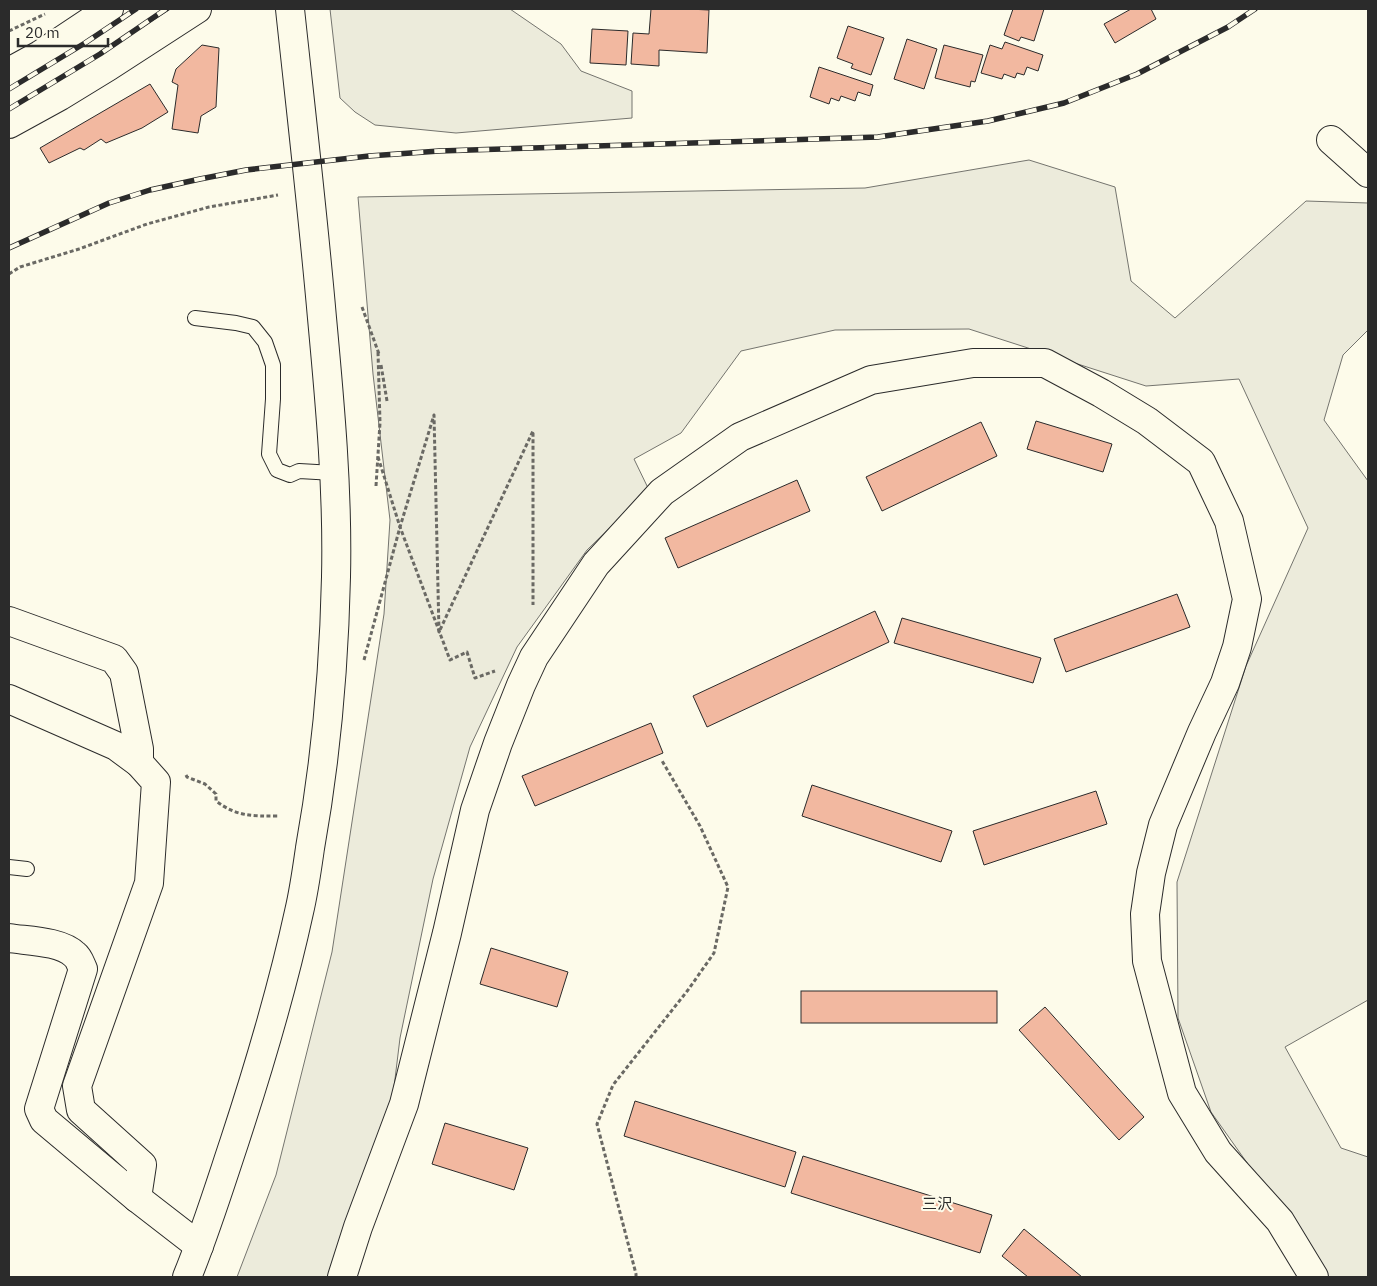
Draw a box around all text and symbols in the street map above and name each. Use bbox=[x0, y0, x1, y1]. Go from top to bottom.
scale bar bbox=[18, 15, 108, 47]
text: 20 m bbox=[25, 23, 60, 42]
district label: 三沢 bbox=[922, 1194, 952, 1213]

